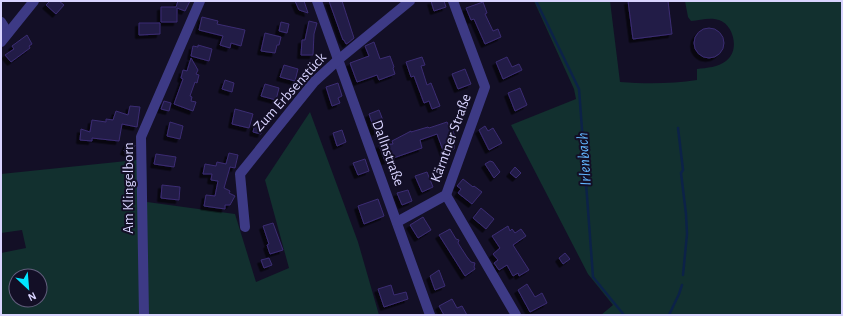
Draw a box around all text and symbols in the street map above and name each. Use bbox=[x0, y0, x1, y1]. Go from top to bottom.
street label: Zum Erbsenstück bbox=[251, 50, 329, 134]
street label: Kärntner Straße bbox=[428, 92, 474, 184]
street label: Dallnstraße bbox=[369, 118, 407, 188]
water label: Irlenbach bbox=[574, 132, 594, 186]
street label: Am Klingelborn bbox=[121, 142, 136, 234]
north arrow bbox=[8, 268, 48, 308]
text: N bbox=[26, 290, 38, 303]

